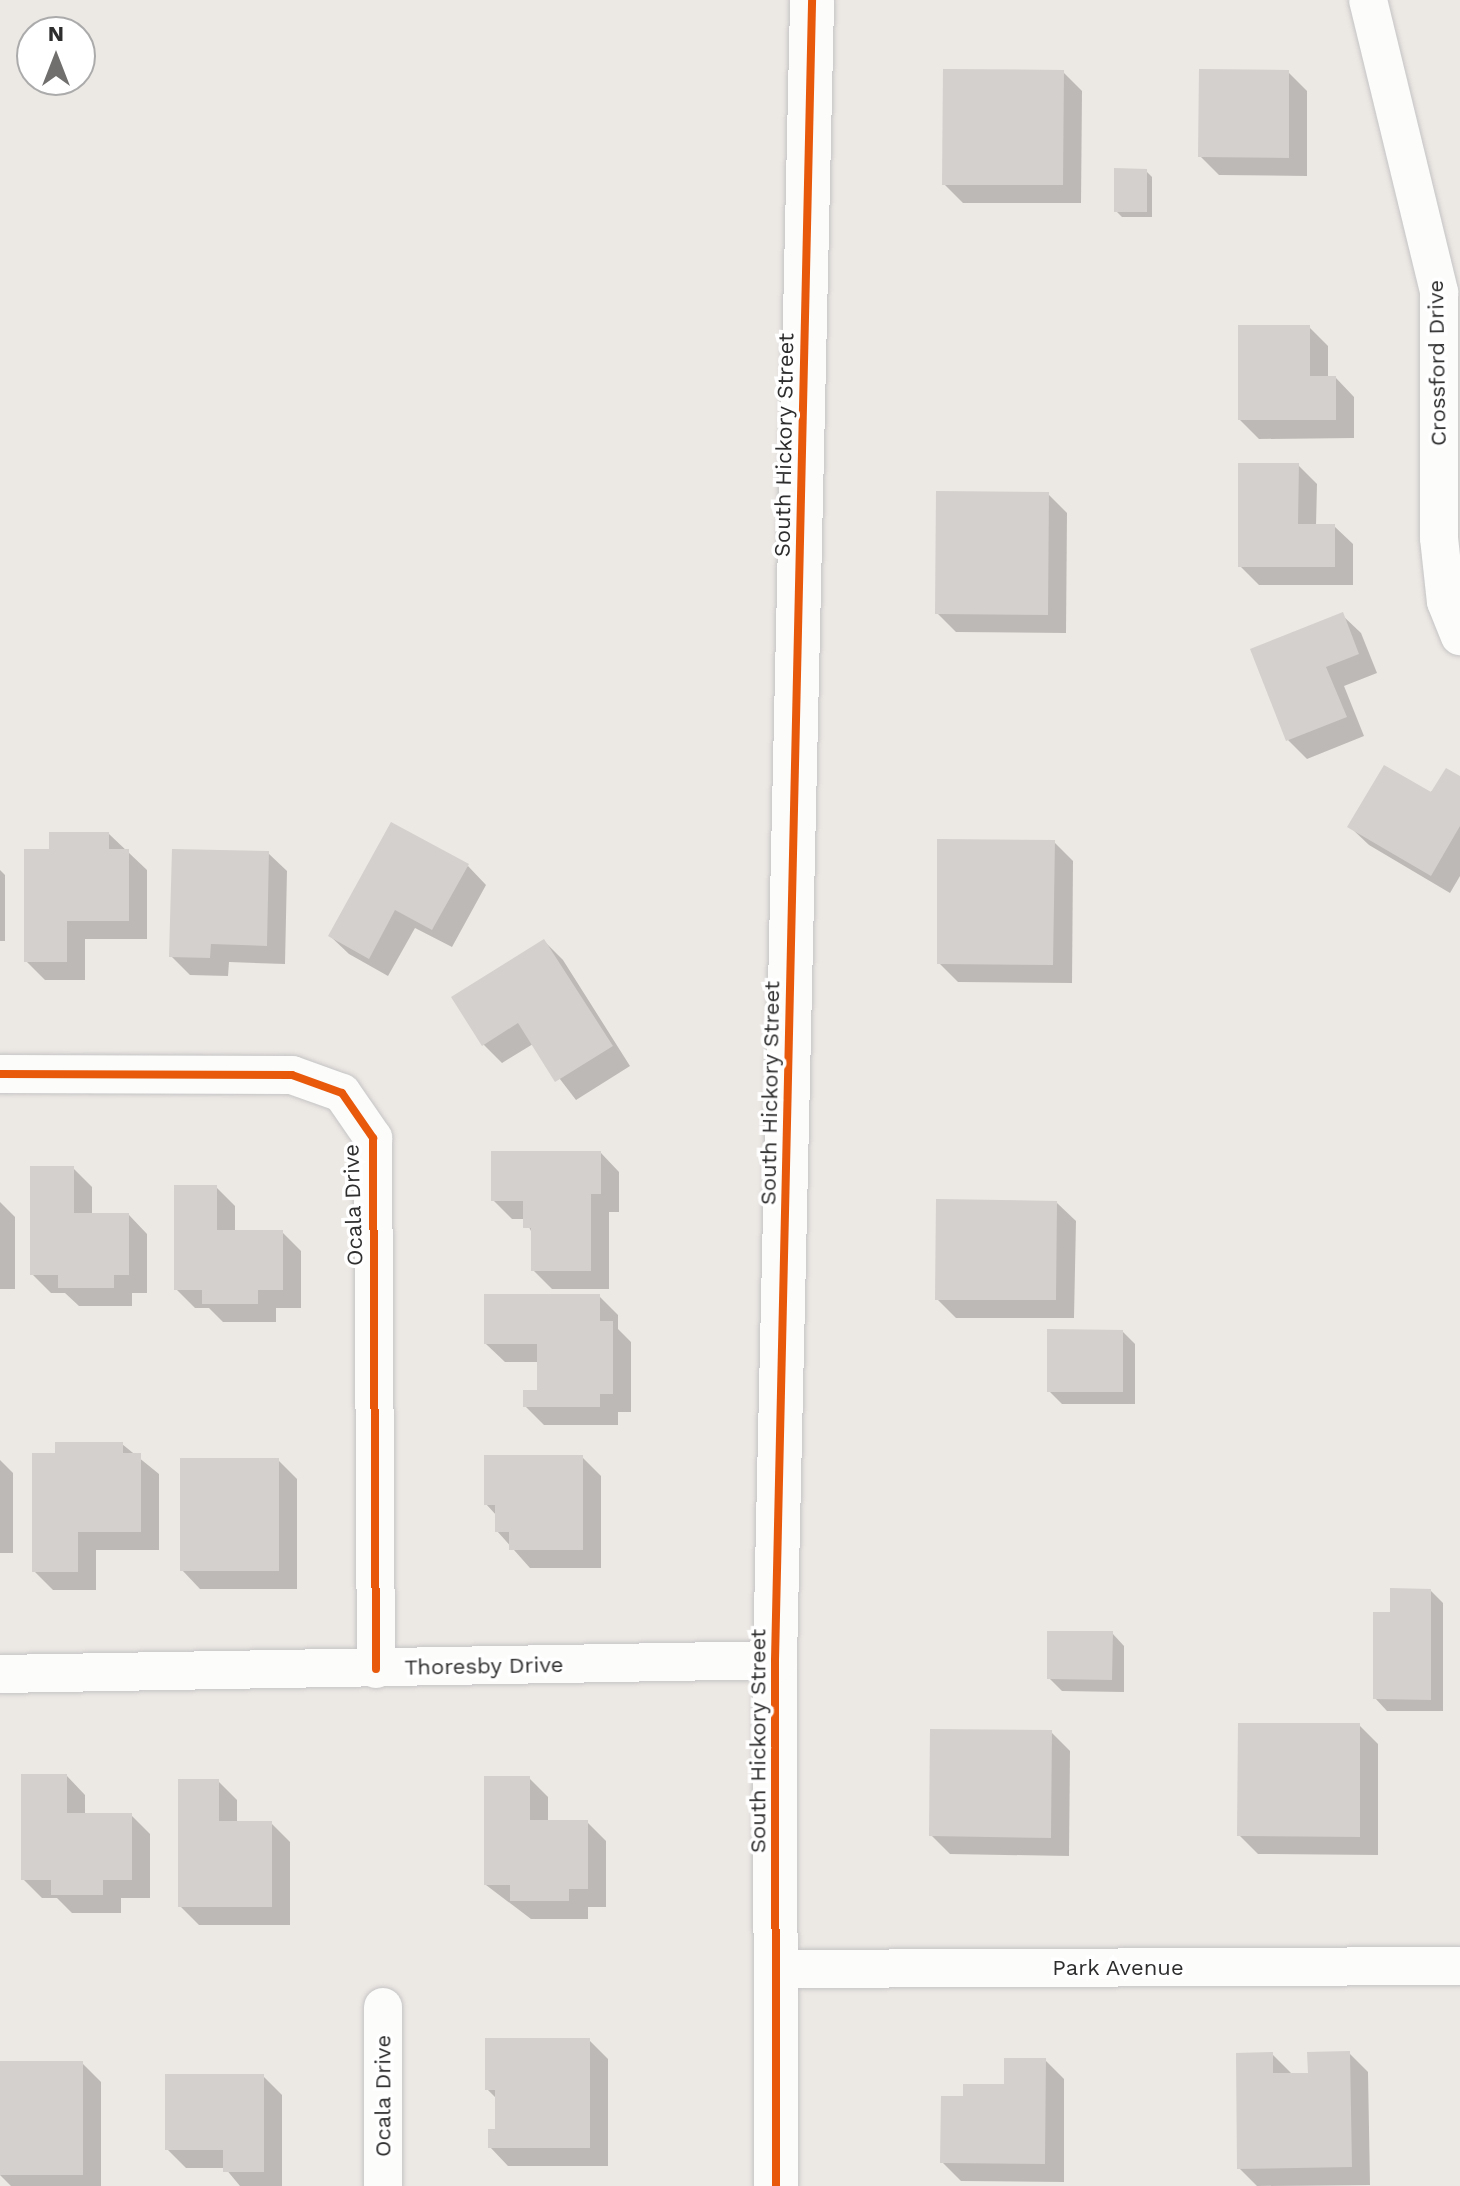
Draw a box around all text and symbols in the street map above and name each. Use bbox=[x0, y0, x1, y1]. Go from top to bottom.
north arrow bbox=[16, 16, 96, 96]
text: N bbox=[48, 21, 64, 46]
street label: Crossford Drive bbox=[1422, 280, 1452, 446]
street label: South Hickory Street bbox=[769, 332, 799, 558]
street label: South Hickory Street bbox=[755, 980, 785, 1206]
street label: Ocala Drive bbox=[338, 1143, 368, 1267]
street label: South Hickory Street bbox=[745, 1629, 771, 1853]
street label: Thoresby Drive bbox=[404, 1651, 564, 1681]
street label: Park Avenue bbox=[1052, 1955, 1184, 1981]
street label: Ocala Drive bbox=[370, 2035, 396, 2157]

